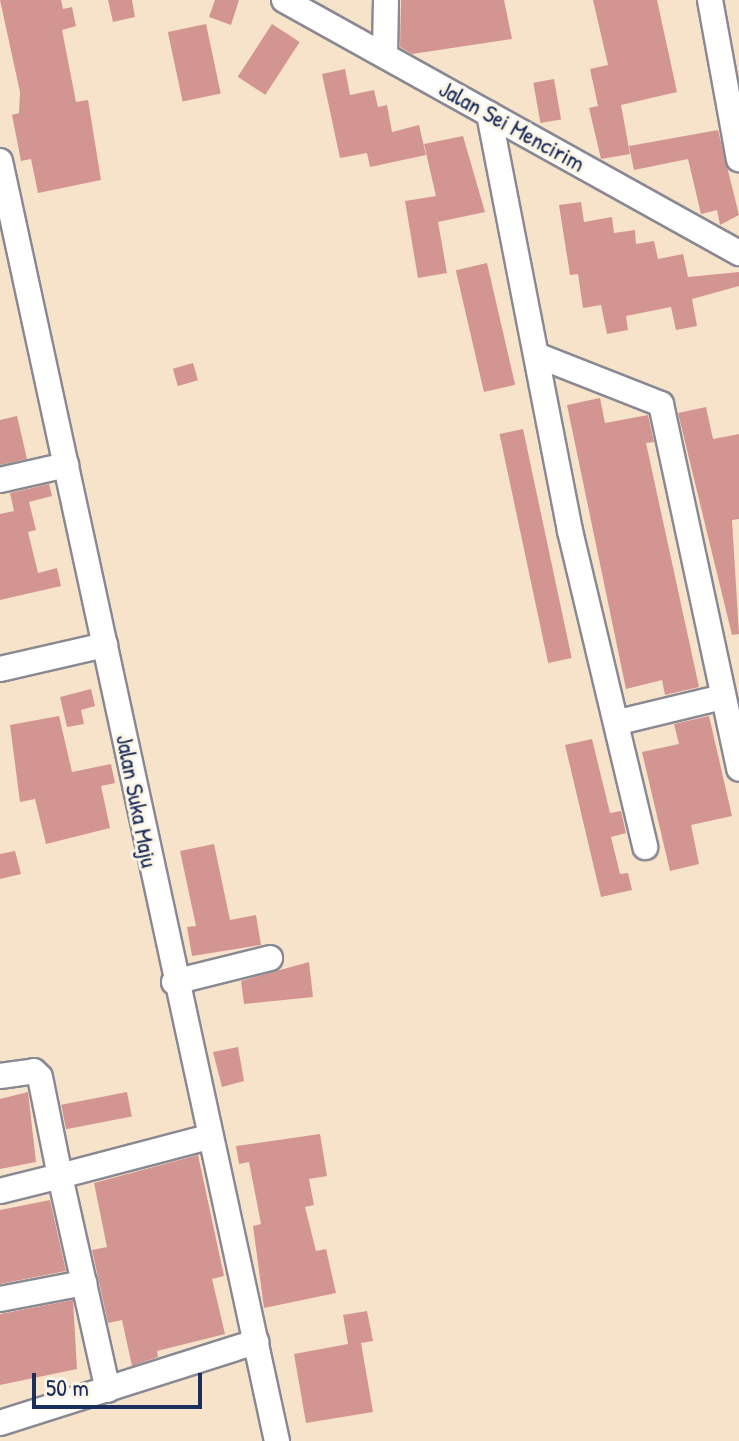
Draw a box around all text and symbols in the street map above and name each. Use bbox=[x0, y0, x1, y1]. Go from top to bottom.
street label: Jalan Sei Mencirim bbox=[434, 74, 590, 178]
street label: Jalan Suka Maju bbox=[110, 732, 164, 870]
scale bar bbox=[36, 1357, 206, 1407]
text: 50 m bbox=[46, 1371, 89, 1403]

